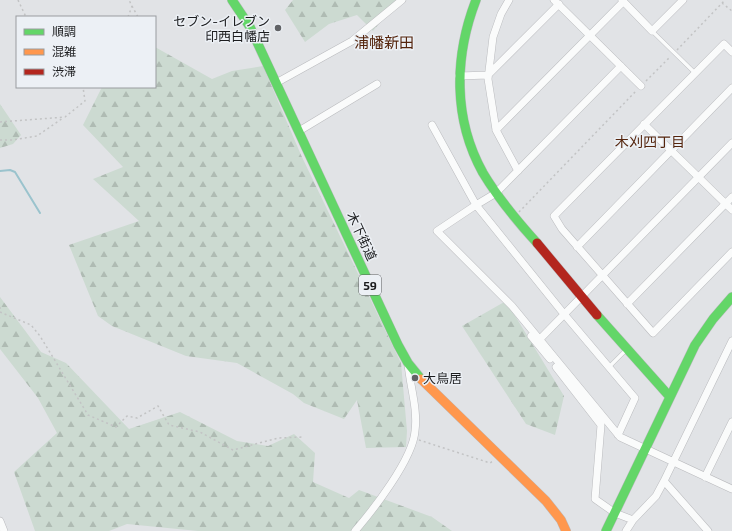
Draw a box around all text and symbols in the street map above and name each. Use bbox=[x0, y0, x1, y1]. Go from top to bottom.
place label: セブン-イレブン 印西白幡店 bbox=[173, 13, 270, 44]
legend bbox=[16, 16, 156, 88]
marker: セブン-イレブン 印西白幡店 bbox=[273, 23, 283, 33]
text: 順調 bbox=[52, 24, 76, 38]
district label: 浦幡新田 bbox=[354, 33, 414, 51]
text: 混雑 bbox=[52, 44, 76, 58]
text: 渋滞 bbox=[52, 64, 76, 78]
district label: 木刈四丁目 bbox=[615, 133, 685, 150]
street label: 木下街道 bbox=[344, 209, 380, 263]
road number: 59 bbox=[359, 275, 381, 295]
place label: 大鳥居 bbox=[423, 370, 462, 386]
marker: 大鳥居 bbox=[410, 373, 420, 383]

